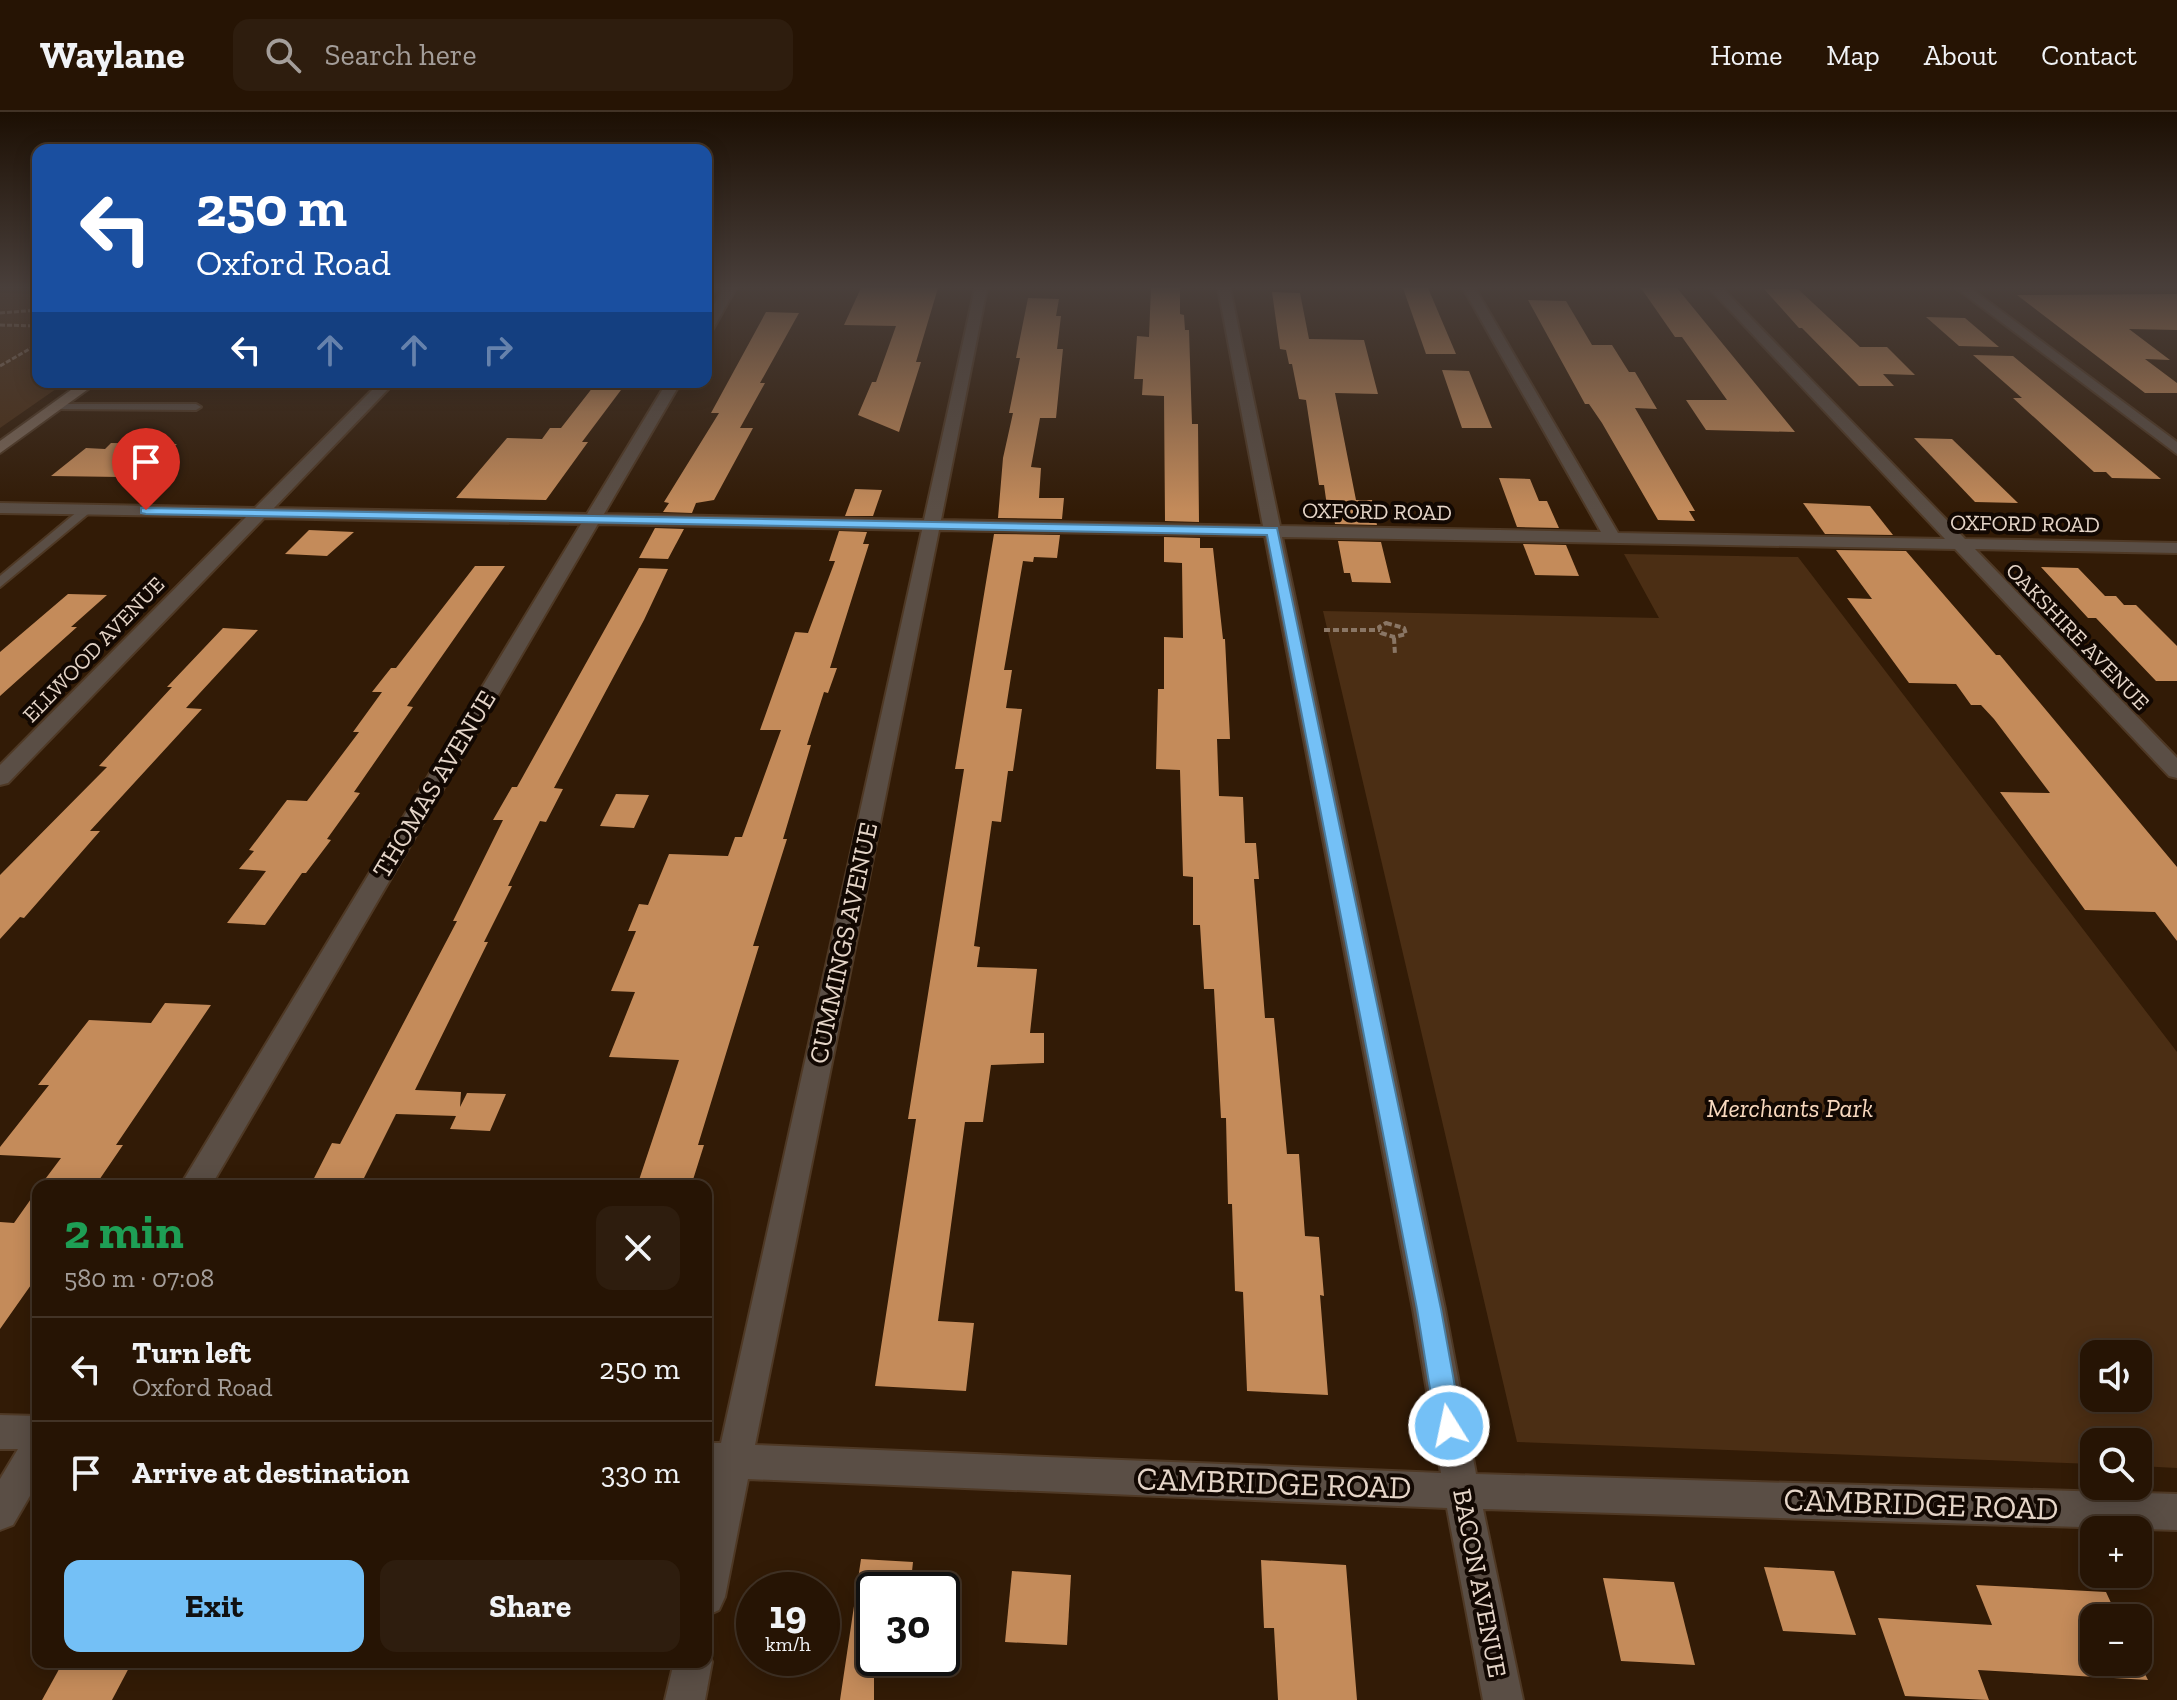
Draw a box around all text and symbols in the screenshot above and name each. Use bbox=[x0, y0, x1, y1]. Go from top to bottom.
search box bbox=[233, 19, 793, 91]
text: Waylane bbox=[40, 32, 185, 78]
icon: search bbox=[261, 33, 305, 77]
text: Search here bbox=[325, 37, 477, 73]
text: Home bbox=[1710, 39, 1782, 72]
text: Map bbox=[1826, 39, 1880, 72]
text: About bbox=[1924, 39, 1997, 72]
text: Contact bbox=[2041, 39, 2137, 72]
text: 250 m bbox=[196, 173, 347, 240]
icon: left bbox=[64, 176, 168, 280]
text: Oxford Road bbox=[196, 241, 391, 284]
icon: left bbox=[224, 328, 268, 372]
icon: ahead bbox=[308, 328, 352, 372]
icon: ahead bbox=[392, 328, 436, 372]
icon: right bbox=[476, 328, 520, 372]
pin bbox=[112, 428, 180, 510]
icon: arrive bbox=[124, 440, 168, 484]
street label: OXFORD ROAD bbox=[1302, 497, 1452, 526]
street label: OXFORD ROAD bbox=[1950, 509, 2100, 538]
street label: OAKSHIRE AVENUE bbox=[2000, 557, 2155, 716]
street label: ELLWOOD AVENUE bbox=[17, 571, 170, 728]
street label: THOMAS AVENUE bbox=[365, 684, 503, 884]
street label: CUMMINGS AVENUE bbox=[802, 819, 884, 1067]
park label: Merchants Park bbox=[1707, 1092, 1873, 1124]
text: 2 min bbox=[64, 1203, 184, 1260]
button: close bbox=[596, 1206, 680, 1290]
text: 580 m · 07:08 bbox=[64, 1262, 214, 1294]
text: Turn left bbox=[132, 1335, 251, 1371]
map controls bbox=[2080, 1340, 2152, 1676]
button: sound bbox=[2080, 1340, 2152, 1412]
icon: left bbox=[64, 1347, 108, 1391]
text: 250 m bbox=[599, 1351, 680, 1387]
text: Oxford Road bbox=[132, 1371, 273, 1403]
position arrow bbox=[1407, 1384, 1491, 1468]
button: search bbox=[2080, 1428, 2152, 1500]
icon: arrive bbox=[64, 1451, 108, 1495]
text: Arrive at destination bbox=[132, 1455, 409, 1491]
text: 330 m bbox=[601, 1455, 680, 1491]
street label: CAMBRIDGE ROAD bbox=[1136, 1459, 1412, 1507]
street label: CAMBRIDGE ROAD bbox=[1783, 1480, 2059, 1528]
street label: BACON AVENUE bbox=[1446, 1486, 1514, 1680]
button: + bbox=[2080, 1516, 2152, 1588]
button: Exit bbox=[64, 1560, 364, 1652]
button: Share bbox=[380, 1560, 680, 1652]
speed limit sign: 30 bbox=[856, 1572, 960, 1676]
text: 19 bbox=[769, 1590, 807, 1638]
button: − bbox=[2080, 1604, 2152, 1676]
text: km/h bbox=[765, 1632, 811, 1656]

